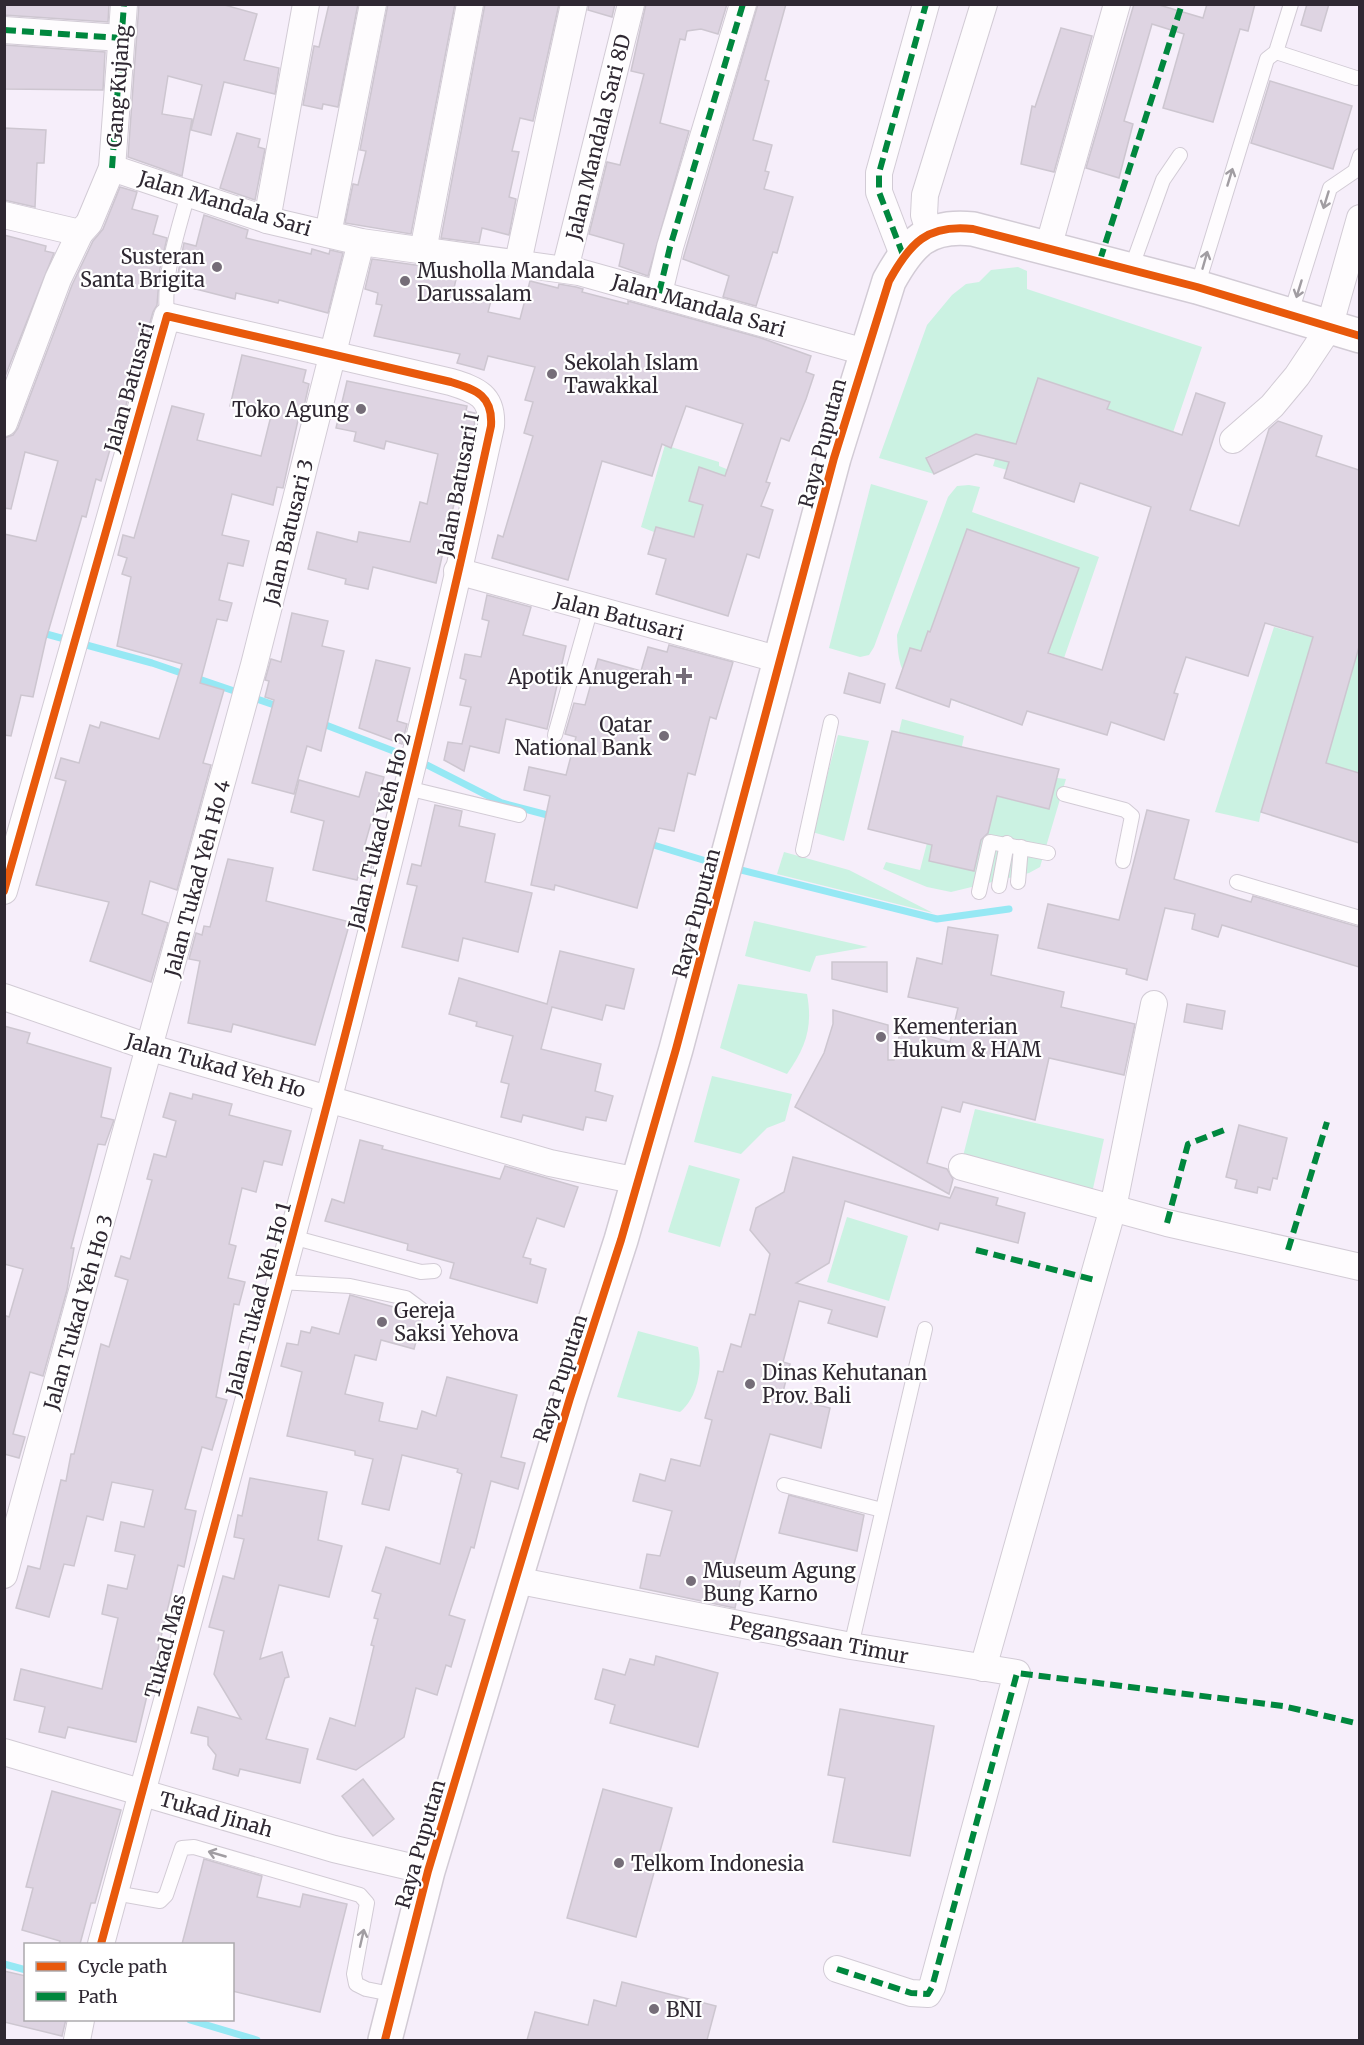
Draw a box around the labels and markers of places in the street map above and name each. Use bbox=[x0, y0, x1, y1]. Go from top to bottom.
place label: Susteran Santa Brigita bbox=[80, 244, 205, 292]
place label: Musholla Mandala Darussalam bbox=[417, 258, 595, 306]
marker: Susteran Santa Brigita bbox=[210, 260, 224, 274]
marker: Musholla Mandala Darussalam bbox=[398, 274, 412, 288]
place label: Sekolah Islam Tawakkal bbox=[564, 350, 699, 398]
marker: Sekolah Islam Tawakkal bbox=[545, 367, 559, 381]
place label: Toko Agung bbox=[232, 397, 349, 422]
marker: Toko Agung bbox=[354, 402, 368, 416]
place label: Apotik Anugerah bbox=[507, 664, 672, 689]
marker: Apotik Anugerah bbox=[677, 669, 691, 683]
place label: Qatar National Bank bbox=[515, 712, 652, 760]
marker: Qatar National Bank bbox=[657, 729, 671, 743]
place label: Kementerian Hukum & HAM bbox=[893, 1014, 1041, 1062]
marker: Kementerian Hukum & HAM bbox=[874, 1030, 888, 1044]
place label: Gereja Saksi Yehova bbox=[394, 1298, 519, 1346]
marker: Gereja Saksi Yehova bbox=[375, 1315, 389, 1329]
place label: Dinas Kehutanan Prov. Bali bbox=[762, 1360, 927, 1408]
marker: Dinas Kehutanan Prov. Bali bbox=[743, 1377, 757, 1391]
place label: Museum Agung Bung Karno bbox=[703, 1558, 856, 1606]
marker: Museum Agung Bung Karno bbox=[684, 1574, 698, 1588]
place label: Telkom Indonesia bbox=[631, 1851, 804, 1876]
marker: Telkom Indonesia bbox=[612, 1856, 626, 1870]
place label: BNI bbox=[666, 1997, 702, 2022]
marker: BNI bbox=[647, 2002, 661, 2016]

